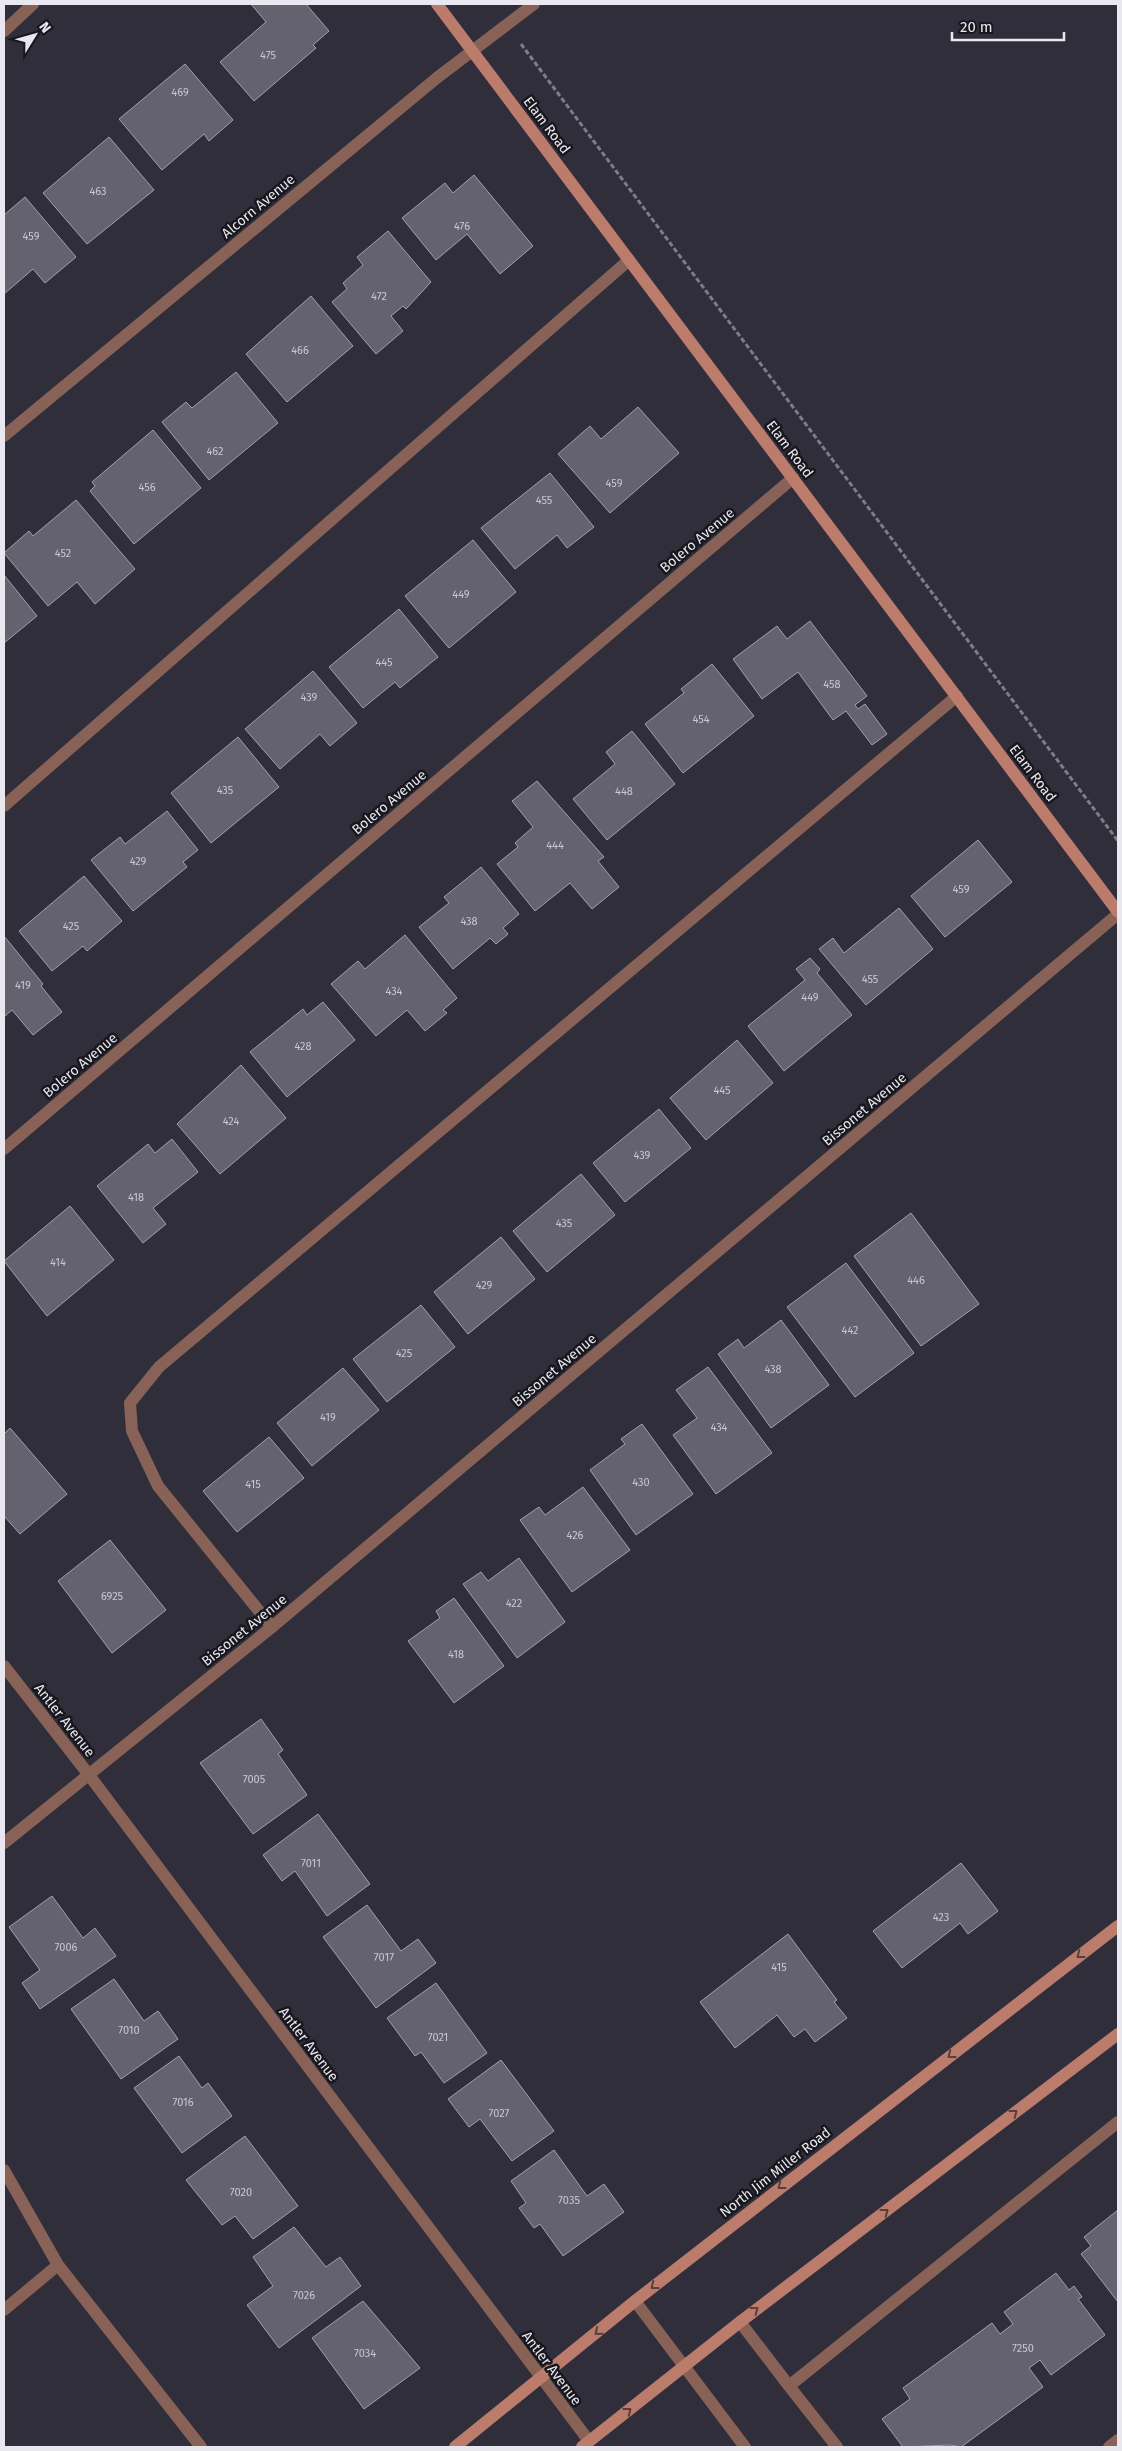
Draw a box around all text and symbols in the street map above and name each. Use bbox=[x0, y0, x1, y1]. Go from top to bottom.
north arrow bbox=[10, 10, 60, 60]
scale bar bbox=[952, 10, 1064, 42]
text: 20 m bbox=[960, 18, 993, 36]
text: N bbox=[35, 19, 55, 36]
house number: 475 bbox=[260, 49, 276, 62]
house number: 469 bbox=[171, 86, 189, 99]
street label: Elam Road bbox=[520, 93, 574, 157]
street label: Alcorn Avenue bbox=[218, 171, 298, 242]
house number: 463 bbox=[89, 185, 107, 198]
house number: 476 bbox=[454, 220, 470, 233]
house number: 459 bbox=[23, 230, 40, 243]
house number: 472 bbox=[371, 290, 387, 303]
house number: 466 bbox=[291, 344, 309, 357]
street label: Elam Road bbox=[763, 417, 817, 481]
house number: 462 bbox=[206, 445, 224, 458]
house number: 459 bbox=[606, 477, 623, 490]
house number: 456 bbox=[138, 481, 156, 494]
house number: 455 bbox=[536, 494, 553, 507]
street label: Bolero Avenue bbox=[657, 504, 738, 576]
house number: 452 bbox=[55, 547, 71, 560]
house number: 449 bbox=[452, 588, 470, 601]
house number: 445 bbox=[375, 656, 393, 669]
house number: 458 bbox=[823, 678, 841, 691]
house number: 439 bbox=[301, 691, 318, 704]
house number: 454 bbox=[692, 713, 710, 726]
street label: Elam Road bbox=[1006, 741, 1060, 805]
street label: Bolero Avenue bbox=[349, 766, 430, 838]
house number: 435 bbox=[217, 784, 234, 797]
house number: 448 bbox=[615, 785, 633, 798]
house number: 444 bbox=[546, 839, 564, 852]
house number: 429 bbox=[130, 855, 147, 868]
house number: 459 bbox=[953, 883, 970, 896]
house number: 438 bbox=[460, 915, 478, 928]
house number: 425 bbox=[63, 920, 80, 933]
house number: 455 bbox=[862, 973, 879, 986]
house number: 419 bbox=[15, 979, 31, 992]
house number: 434 bbox=[386, 985, 403, 998]
house number: 449 bbox=[801, 991, 819, 1004]
street label: Bolero Avenue bbox=[40, 1029, 121, 1101]
house number: 428 bbox=[294, 1040, 312, 1053]
street label: Bissonet Avenue bbox=[819, 1069, 910, 1150]
house number: 445 bbox=[713, 1084, 731, 1097]
house number: 424 bbox=[223, 1115, 239, 1128]
house number: 439 bbox=[634, 1149, 651, 1162]
house number: 418 bbox=[128, 1191, 144, 1204]
house number: 435 bbox=[556, 1217, 573, 1230]
house number: 414 bbox=[50, 1256, 66, 1269]
house number: 446 bbox=[907, 1274, 925, 1287]
house number: 429 bbox=[476, 1279, 493, 1292]
house number: 442 bbox=[842, 1324, 858, 1337]
street label: Bissonet Avenue bbox=[509, 1330, 600, 1411]
house number: 425 bbox=[396, 1347, 413, 1360]
house number: 438 bbox=[764, 1363, 782, 1376]
house number: 419 bbox=[320, 1411, 336, 1424]
house number: 434 bbox=[711, 1421, 728, 1434]
house number: 430 bbox=[632, 1476, 650, 1489]
house number: 415 bbox=[245, 1478, 261, 1491]
house number: 426 bbox=[567, 1529, 584, 1542]
house number: 6925 bbox=[101, 1590, 124, 1603]
street label: Bissonet Avenue bbox=[198, 1591, 290, 1670]
house number: 422 bbox=[506, 1597, 522, 1610]
house number: 418 bbox=[448, 1648, 464, 1661]
street label: Antler Avenue bbox=[31, 1680, 99, 1760]
house number: 7005 bbox=[243, 1773, 266, 1786]
house number: 7011 bbox=[301, 1857, 321, 1870]
house number: 423 bbox=[933, 1911, 949, 1924]
house number: 7006 bbox=[55, 1941, 78, 1954]
one-way arrow bbox=[1077, 1950, 1086, 1958]
house number: 7017 bbox=[374, 1951, 394, 1964]
house number: 415 bbox=[771, 1961, 787, 1974]
street label: Antler Avenue bbox=[275, 2004, 342, 2085]
house number: 7010 bbox=[118, 2024, 140, 2037]
house number: 7021 bbox=[428, 2031, 448, 2044]
one-way arrow bbox=[948, 2049, 957, 2057]
house number: 7016 bbox=[172, 2096, 194, 2109]
house number: 7027 bbox=[489, 2107, 510, 2120]
one-way arrow bbox=[1008, 2111, 1017, 2119]
street label: North Jim Miller Road bbox=[716, 2124, 834, 2221]
one-way arrow bbox=[778, 2180, 787, 2189]
house number: 7020 bbox=[230, 2186, 252, 2199]
house number: 7035 bbox=[558, 2194, 580, 2207]
one-way arrow bbox=[879, 2209, 889, 2218]
one-way arrow bbox=[651, 2281, 660, 2289]
house number: 7026 bbox=[293, 2289, 315, 2302]
one-way arrow bbox=[749, 2308, 758, 2316]
one-way arrow bbox=[594, 2326, 603, 2335]
street label: Antler Avenue bbox=[518, 2328, 585, 2409]
house number: 7250 bbox=[1012, 2342, 1034, 2355]
house number: 7034 bbox=[354, 2347, 376, 2360]
one-way arrow bbox=[622, 2408, 631, 2416]

